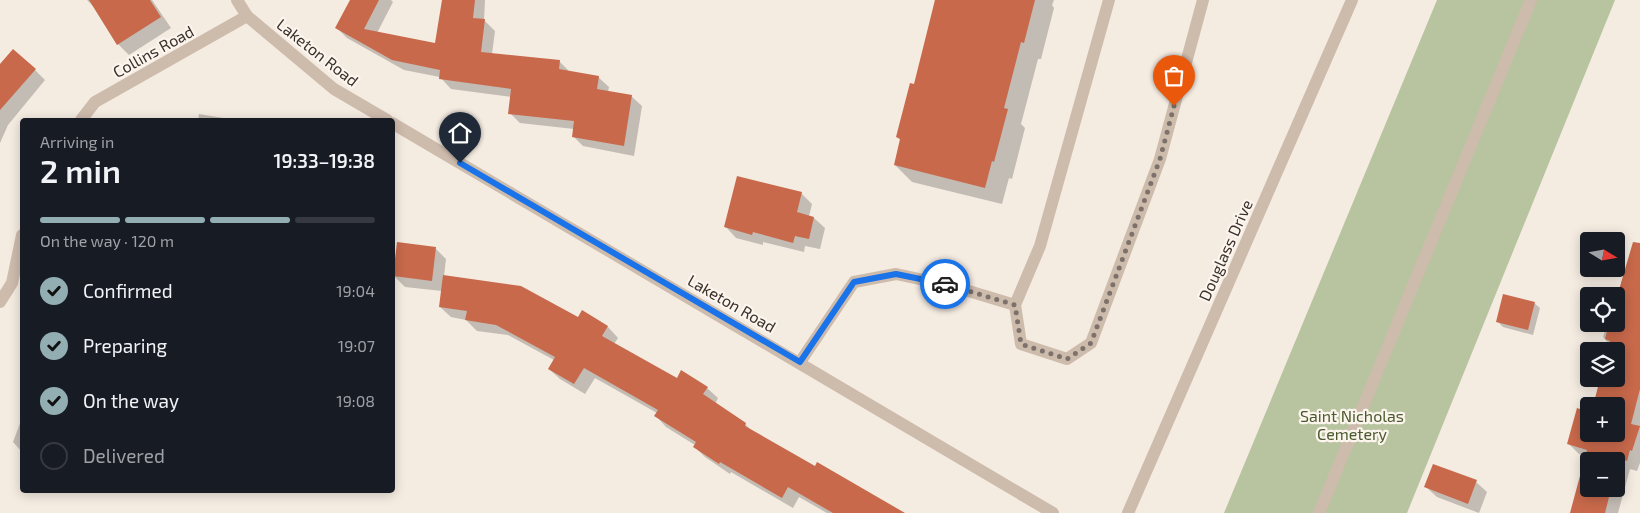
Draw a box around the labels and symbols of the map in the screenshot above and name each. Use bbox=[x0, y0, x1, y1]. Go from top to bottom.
street label: Laketon Road bbox=[273, 14, 363, 90]
street label: Collins Road bbox=[109, 21, 197, 81]
pin bbox=[1153, 55, 1195, 106]
pin bbox=[439, 112, 481, 163]
street label: Douglass Drive bbox=[1194, 196, 1256, 304]
north arrow bbox=[1580, 232, 1625, 278]
courier bbox=[920, 259, 970, 309]
street label: Laketon Road bbox=[685, 270, 779, 336]
park label: Saint Nicholas Cemetery bbox=[1300, 406, 1404, 443]

